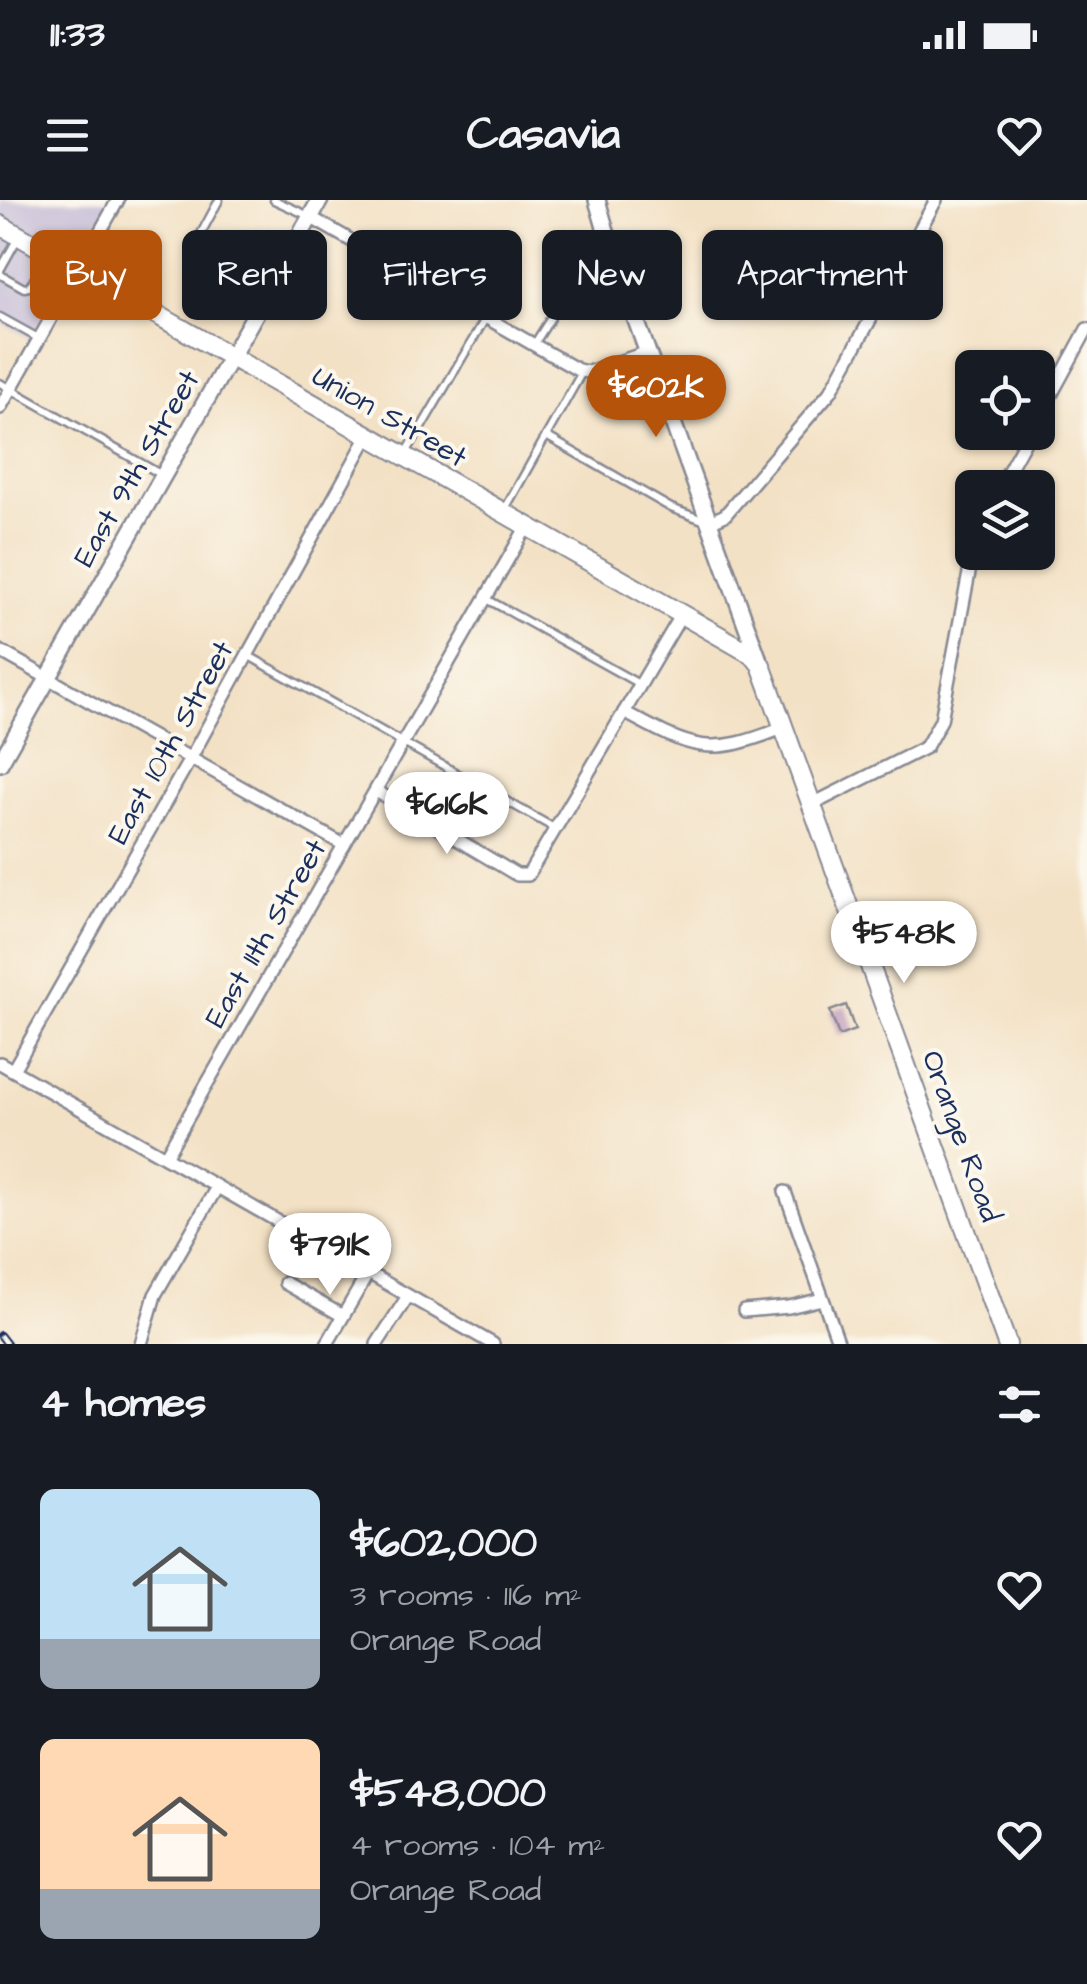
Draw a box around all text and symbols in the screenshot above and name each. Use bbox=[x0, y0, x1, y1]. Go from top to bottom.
text: 11:33 bbox=[50, 9, 105, 61]
text: Casavia bbox=[467, 104, 620, 166]
icon: menu bbox=[40, 108, 95, 163]
icon: heart bbox=[992, 108, 1047, 163]
chip: Buy bbox=[30, 230, 162, 320]
chip: Rent bbox=[182, 230, 327, 320]
chip: Filters bbox=[347, 230, 522, 320]
chip: New bbox=[542, 230, 682, 320]
chip: Apartment bbox=[702, 230, 943, 320]
map controls bbox=[955, 350, 1055, 570]
button: locate bbox=[955, 350, 1055, 450]
street label: Union Street bbox=[304, 355, 475, 478]
pin: $602K bbox=[586, 355, 726, 440]
street label: East 9th Street bbox=[63, 362, 210, 575]
text: $602K bbox=[608, 365, 704, 410]
button: layers bbox=[955, 470, 1055, 570]
street label: East 10th Street bbox=[98, 633, 244, 852]
pin: $616K bbox=[377, 772, 517, 857]
text: $616K bbox=[406, 782, 488, 827]
street label: East 11th Street bbox=[195, 831, 337, 1036]
pin: $548K bbox=[834, 901, 974, 986]
text: $548K bbox=[853, 911, 955, 956]
street label: Orange Road bbox=[910, 1045, 1011, 1228]
pin: $791K bbox=[260, 1213, 400, 1298]
text: $791K bbox=[290, 1223, 370, 1268]
text: 4 homes bbox=[40, 1375, 206, 1433]
icon: filters bbox=[992, 1377, 1047, 1432]
text: $602,000 bbox=[350, 1515, 537, 1573]
icon: home bbox=[120, 1529, 240, 1649]
icon: heart bbox=[992, 1562, 1047, 1617]
text: 3 rooms · 116 m² bbox=[350, 1573, 582, 1618]
text: Orange Road bbox=[350, 1618, 542, 1663]
text: $548,000 bbox=[350, 1765, 546, 1823]
icon: home bbox=[120, 1779, 240, 1899]
icon: heart bbox=[992, 1812, 1047, 1867]
text: 4 rooms · 104 m² bbox=[350, 1823, 605, 1868]
text: Orange Road bbox=[350, 1868, 542, 1913]

